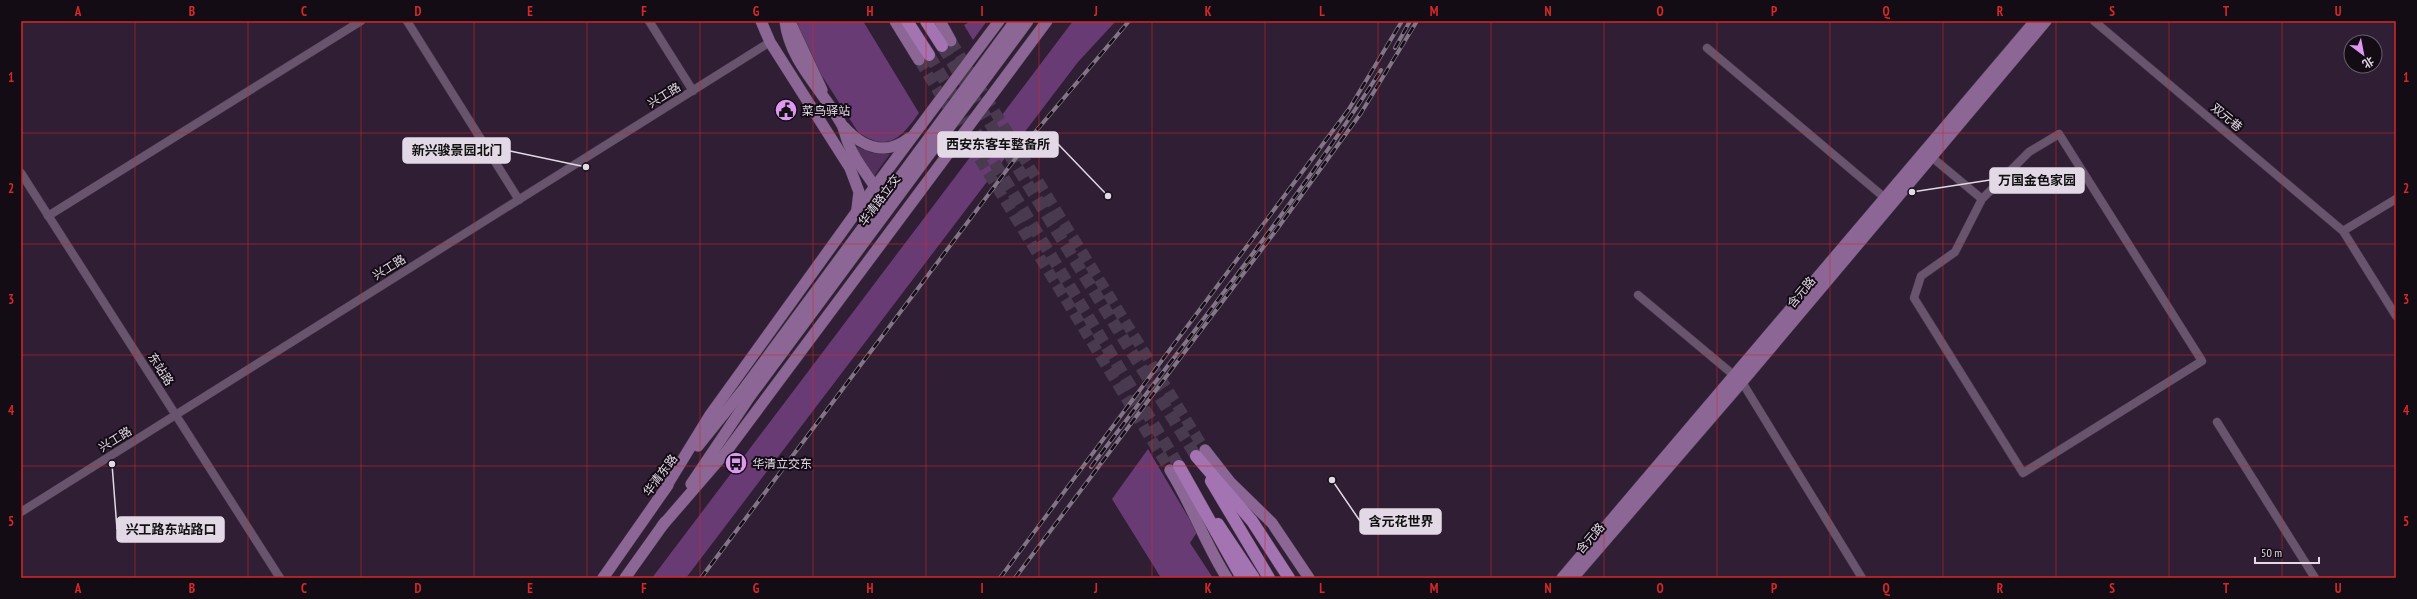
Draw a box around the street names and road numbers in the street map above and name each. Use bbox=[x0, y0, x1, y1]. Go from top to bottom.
street label: 兴工路 bbox=[645, 79, 683, 111]
street label: 双元巷 bbox=[2208, 100, 2246, 134]
street label: 华清路立交 bbox=[855, 172, 903, 228]
street label: 兴工路 bbox=[370, 251, 408, 283]
street label: 含元路 bbox=[1784, 273, 1818, 311]
street label: 东站路 bbox=[145, 350, 177, 388]
street label: 兴工路 bbox=[96, 423, 134, 455]
street label: 华清东路 bbox=[640, 451, 680, 499]
street label: 含元路 bbox=[1573, 519, 1607, 557]

